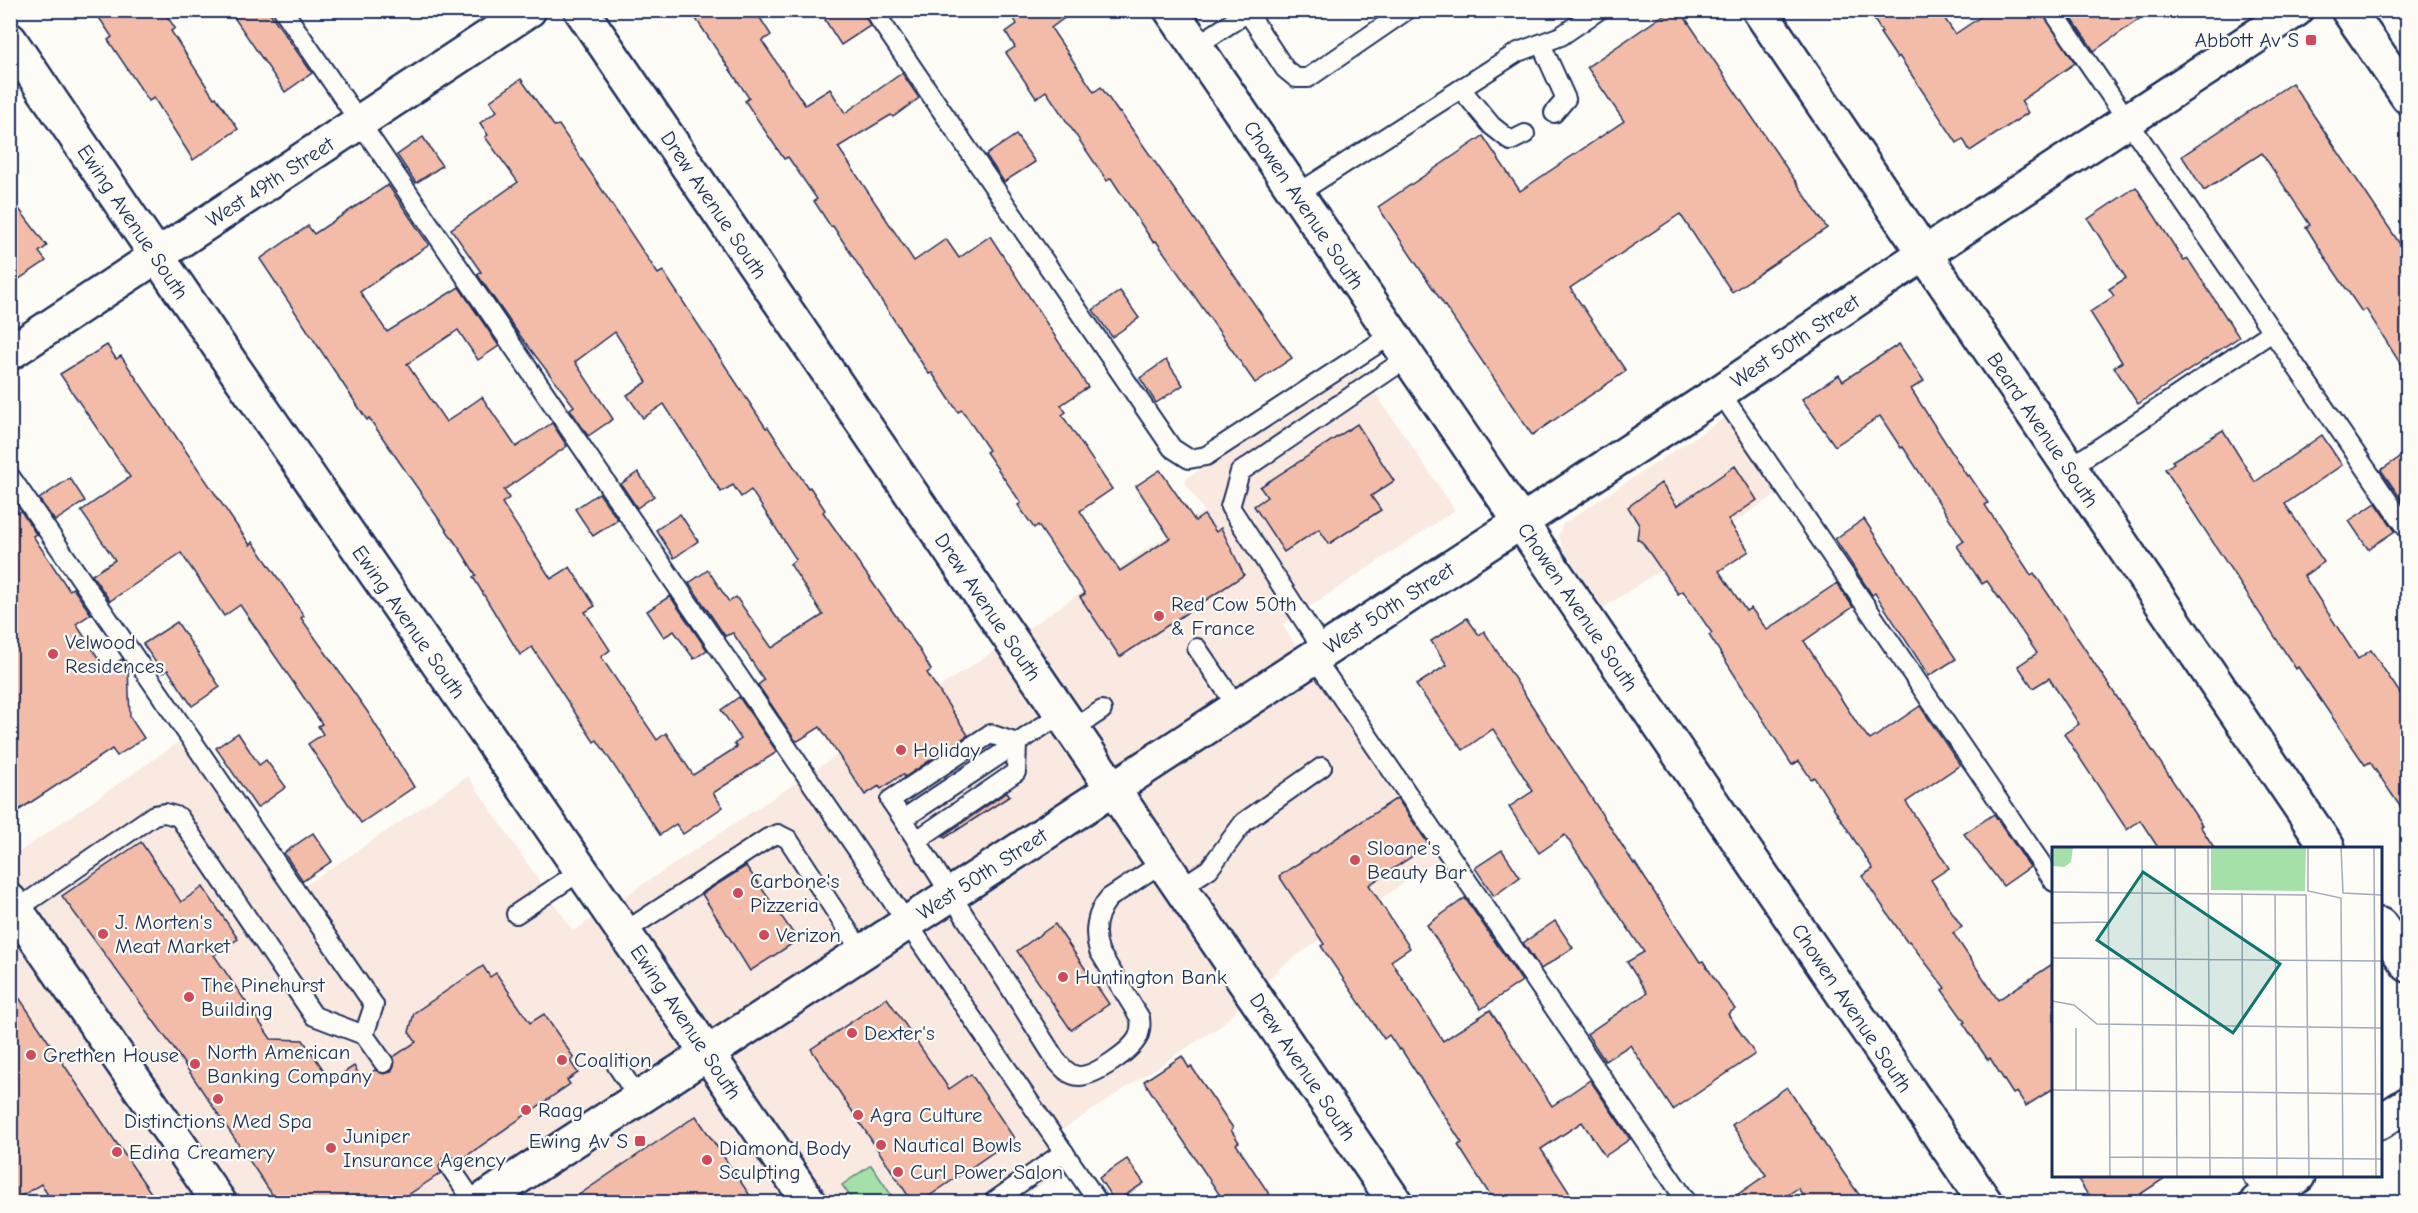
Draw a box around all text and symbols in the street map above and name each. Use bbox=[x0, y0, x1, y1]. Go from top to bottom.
place label: Abbott Av S bbox=[2195, 28, 2299, 52]
marker: Abbott Av S bbox=[2304, 33, 2318, 47]
street label: Chowen Avenue South bbox=[1239, 116, 1369, 294]
street label: Drew Avenue South bbox=[656, 127, 772, 283]
street label: West 49th Street bbox=[202, 131, 339, 232]
street label: Ewing Avenue South bbox=[72, 140, 194, 304]
street label: West 50th Street bbox=[1726, 289, 1865, 393]
street label: Beard Avenue South bbox=[1982, 348, 2104, 512]
street label: Chowen Avenue South bbox=[1513, 518, 1643, 696]
street label: Drew Avenue South bbox=[930, 529, 1046, 685]
street label: Ewing Avenue South bbox=[347, 541, 471, 703]
street label: West 50th Street bbox=[1320, 557, 1459, 659]
place label: Red Cow 50th & France bbox=[1171, 592, 1297, 640]
marker: Red Cow 50th & France bbox=[1152, 609, 1166, 623]
place label: Velwood Residences bbox=[65, 630, 164, 678]
marker: Velwood Residences bbox=[46, 647, 60, 661]
place label: Holiday bbox=[913, 738, 981, 762]
marker: Holiday bbox=[894, 743, 908, 757]
street label: West 50th Street bbox=[913, 823, 1052, 925]
place label: Sloane's Beauty Bar bbox=[1367, 836, 1467, 884]
inset map bbox=[2052, 847, 2382, 1177]
marker: Sloane's Beauty Bar bbox=[1348, 853, 1362, 867]
place label: Carbone's Pizzeria bbox=[750, 869, 839, 917]
marker: Carbone's Pizzeria bbox=[731, 886, 745, 900]
place label: J. Morten's Meat Market bbox=[115, 910, 231, 958]
street label: Chowen Avenue South bbox=[1787, 919, 1917, 1097]
place label: Verizon bbox=[776, 923, 841, 947]
marker: J. Morten's Meat Market bbox=[96, 927, 110, 941]
marker: Verizon bbox=[757, 928, 771, 942]
street label: Ewing Avenue South bbox=[625, 940, 747, 1104]
place label: Huntington Bank bbox=[1075, 965, 1227, 989]
marker: Huntington Bank bbox=[1056, 970, 1070, 984]
place label: The Pinehurst Building bbox=[201, 973, 325, 1021]
street label: Drew Avenue South bbox=[1245, 989, 1361, 1145]
marker: The Pinehurst Building bbox=[182, 990, 196, 1004]
place label: Dexter's bbox=[864, 1021, 935, 1045]
marker: Dexter's bbox=[845, 1026, 859, 1040]
place label: North American Banking Company bbox=[207, 1040, 372, 1088]
place label: Grethen House bbox=[43, 1043, 179, 1067]
marker: Grethen House bbox=[24, 1048, 38, 1062]
place label: Coalition bbox=[574, 1048, 652, 1072]
marker: Coalition bbox=[555, 1053, 569, 1067]
marker: North American Banking Company bbox=[188, 1057, 202, 1071]
marker: Distinctions Med Spa bbox=[211, 1092, 225, 1106]
place label: Raag bbox=[538, 1098, 583, 1122]
marker: Raag bbox=[519, 1103, 533, 1117]
place label: Agra Culture bbox=[870, 1103, 983, 1127]
marker: Agra Culture bbox=[851, 1108, 865, 1122]
place label: Distinctions Med Spa bbox=[124, 1109, 312, 1133]
place label: Juniper Insurance Agency bbox=[343, 1124, 506, 1172]
place label: Ewing Av S bbox=[529, 1129, 628, 1153]
place label: Nautical Bowls bbox=[893, 1133, 1022, 1157]
marker: Ewing Av S bbox=[633, 1134, 647, 1148]
place label: Diamond Body Sculpting bbox=[719, 1136, 851, 1184]
marker: Nautical Bowls bbox=[874, 1138, 888, 1152]
place label: Edina Creamery bbox=[129, 1140, 275, 1164]
marker: Juniper Insurance Agency bbox=[324, 1141, 338, 1155]
marker: Edina Creamery bbox=[110, 1145, 124, 1159]
marker: Diamond Body Sculpting bbox=[700, 1153, 714, 1167]
place label: Curl Power Salon bbox=[910, 1160, 1063, 1184]
marker: Curl Power Salon bbox=[891, 1165, 905, 1179]

